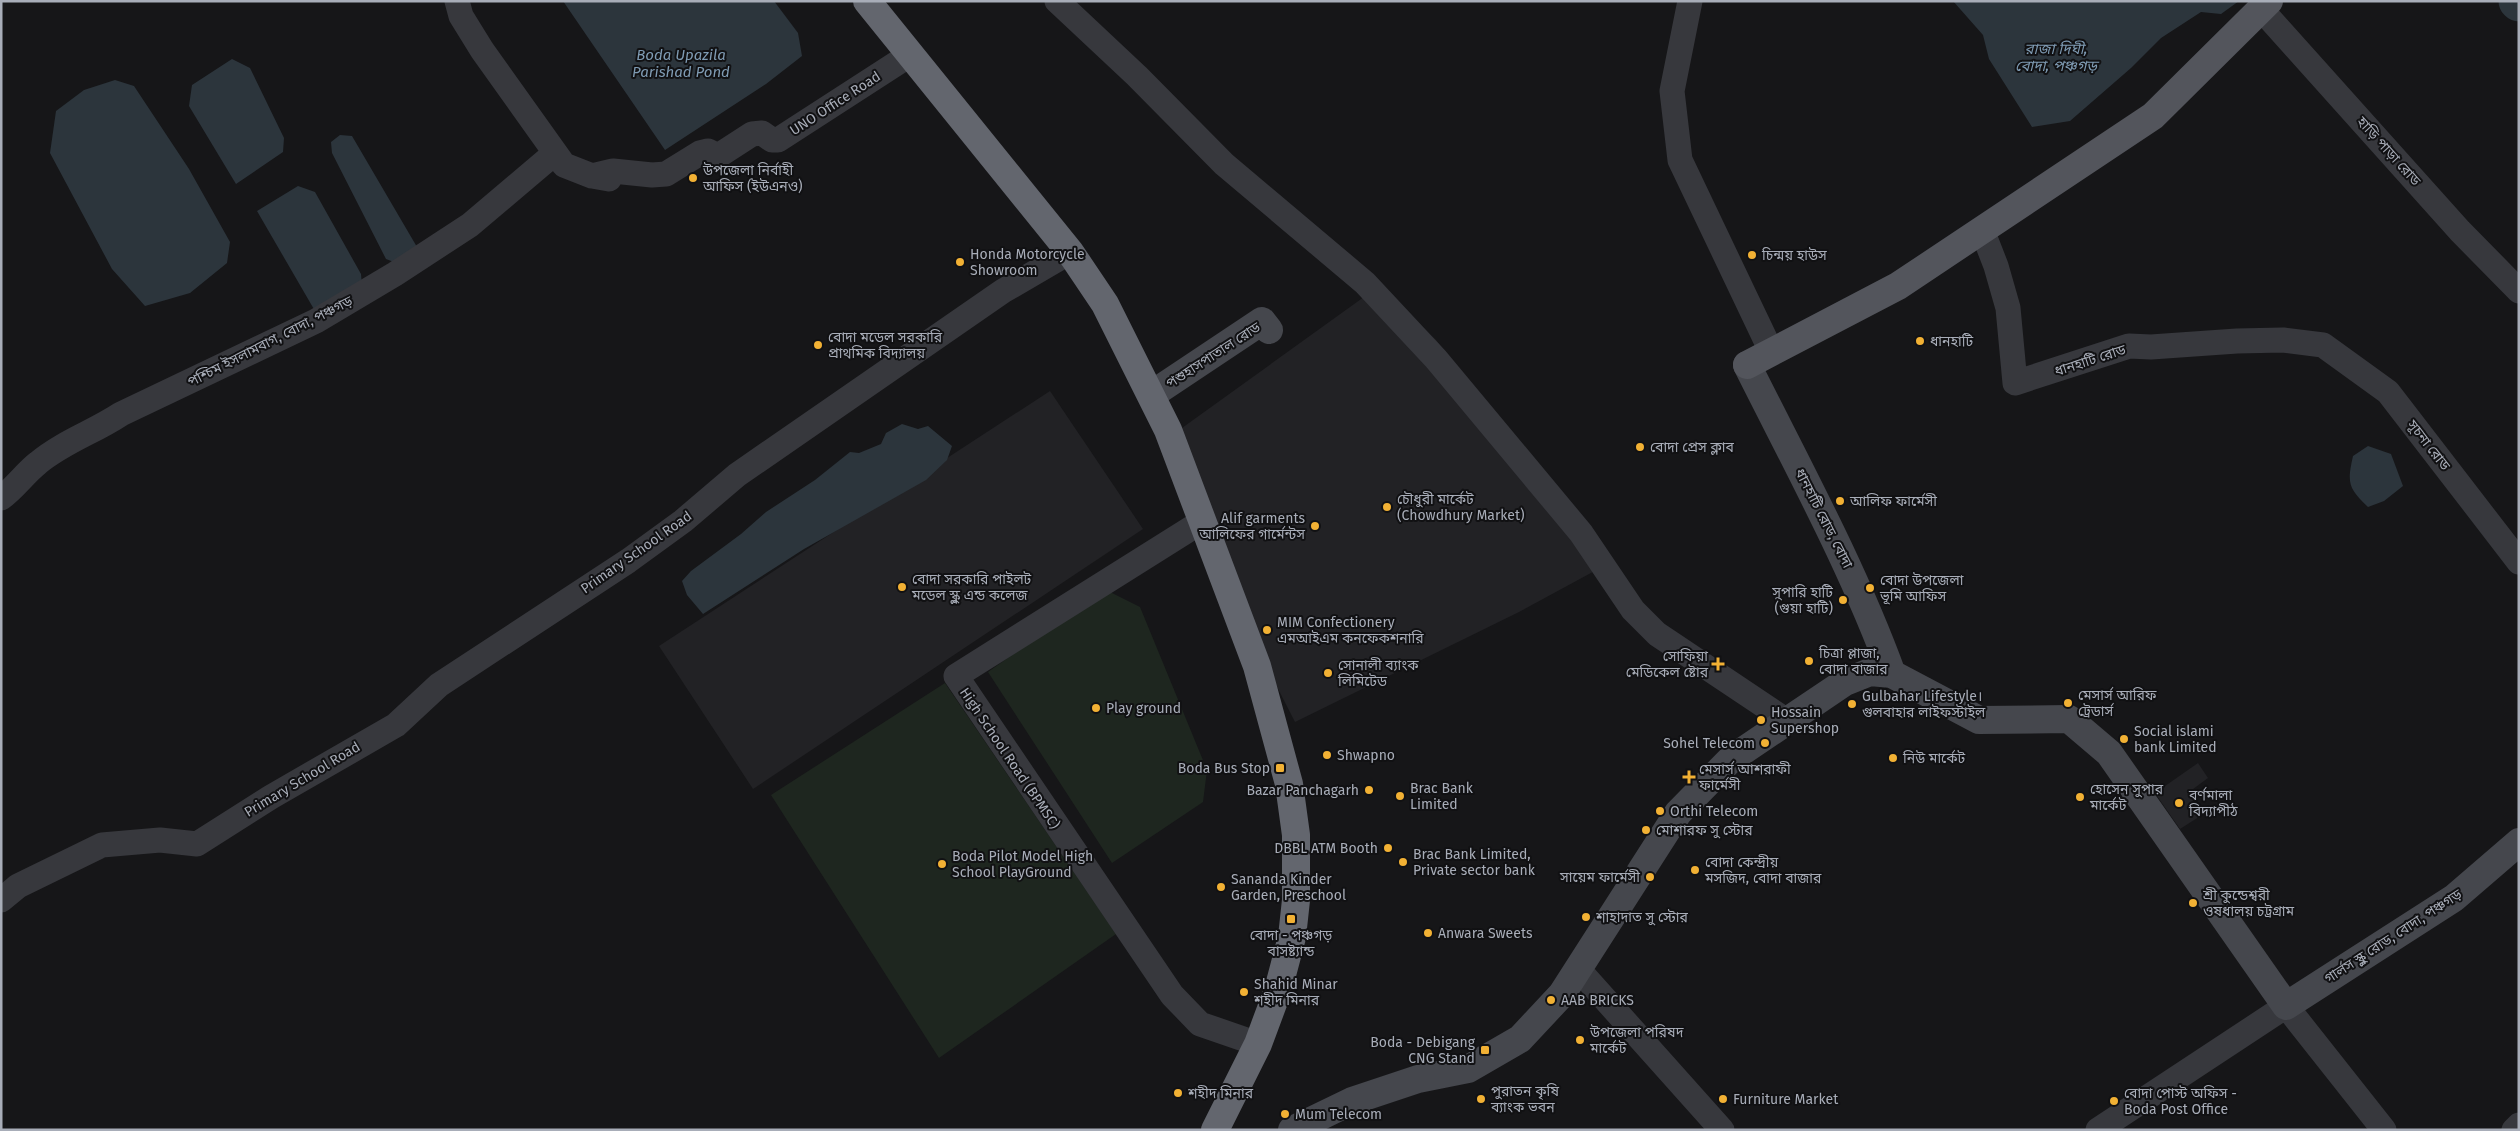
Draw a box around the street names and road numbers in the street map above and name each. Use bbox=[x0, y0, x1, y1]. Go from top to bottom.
street label: UNO Office Road bbox=[787, 68, 884, 139]
street label: হাড়ি পাড়া রোড bbox=[2353, 113, 2425, 190]
street label: পশ্চিম ইসলামবাগ, বোদা, পঞ্চগড় bbox=[185, 292, 356, 391]
street label: পশুহাসপাতাল রোড bbox=[1163, 318, 1264, 392]
street label: ধানহাটি রোড bbox=[2052, 341, 2129, 380]
street label: সূচনা রোড bbox=[2403, 416, 2454, 475]
street label: ধানহাটি রোড, বোদা bbox=[1791, 466, 1856, 571]
street label: Primary School Road bbox=[577, 508, 695, 597]
street label: High School Road (BPMSC) bbox=[956, 684, 1063, 832]
street label: Primary School Road bbox=[241, 738, 363, 821]
street label: গার্লস স্কুল রোড, বোদা, পঞ্চগড় bbox=[2321, 884, 2466, 987]

